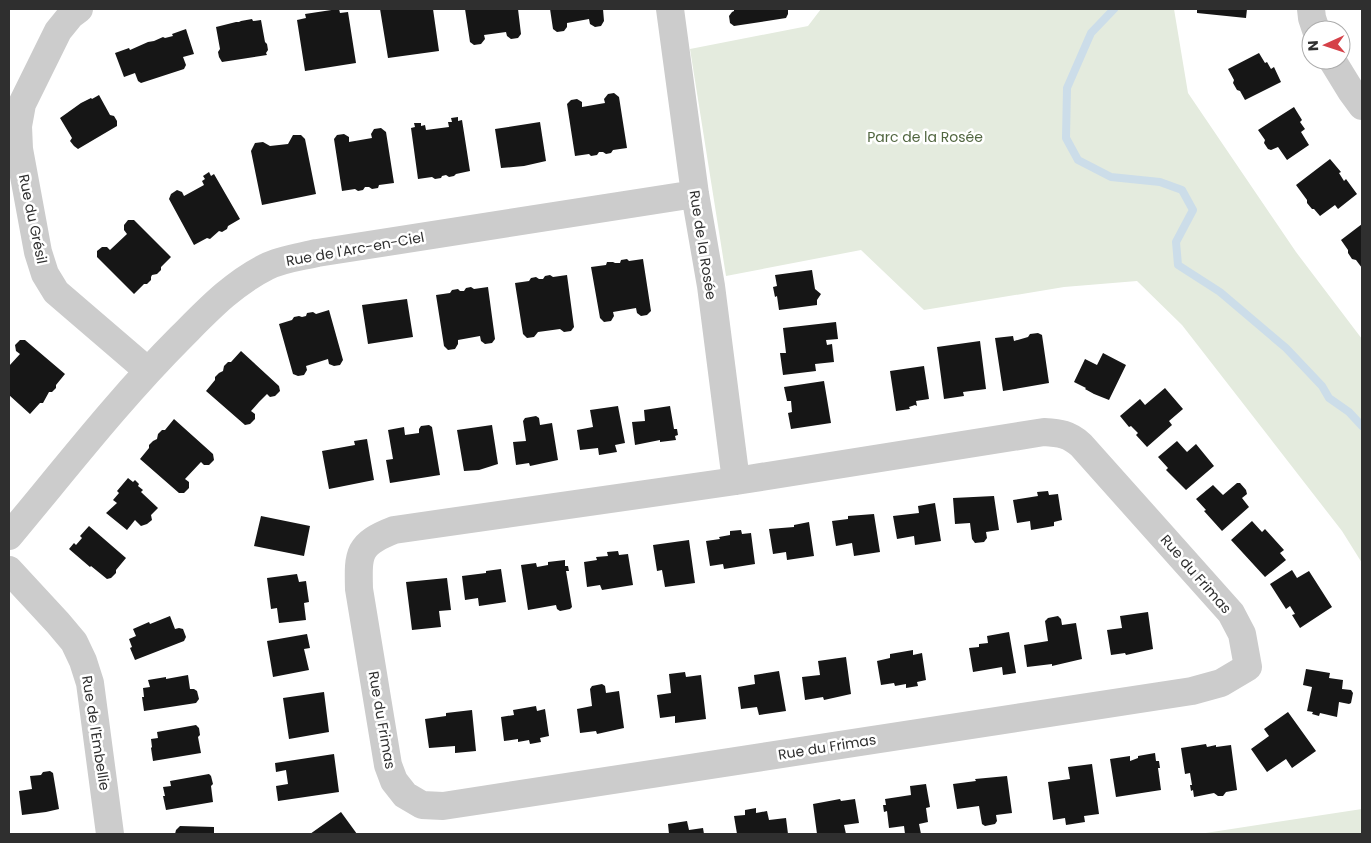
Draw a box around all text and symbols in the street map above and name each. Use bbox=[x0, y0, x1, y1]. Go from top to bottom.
north arrow bbox=[1301, 20, 1351, 70]
text: N bbox=[1303, 40, 1323, 51]
park label: Parc de la Rosée bbox=[867, 127, 983, 147]
street label: Rue du Grésil bbox=[14, 172, 52, 266]
street label: Rue de la Rosée bbox=[684, 189, 722, 301]
street label: Rue de l'Arc-en-Ciel bbox=[284, 227, 426, 271]
street label: Rue du Frimas bbox=[1156, 530, 1236, 618]
street label: Rue du Frimas bbox=[364, 670, 400, 770]
street label: Rue de l'Embellie bbox=[77, 674, 115, 792]
street label: Rue du Frimas bbox=[777, 729, 877, 765]

